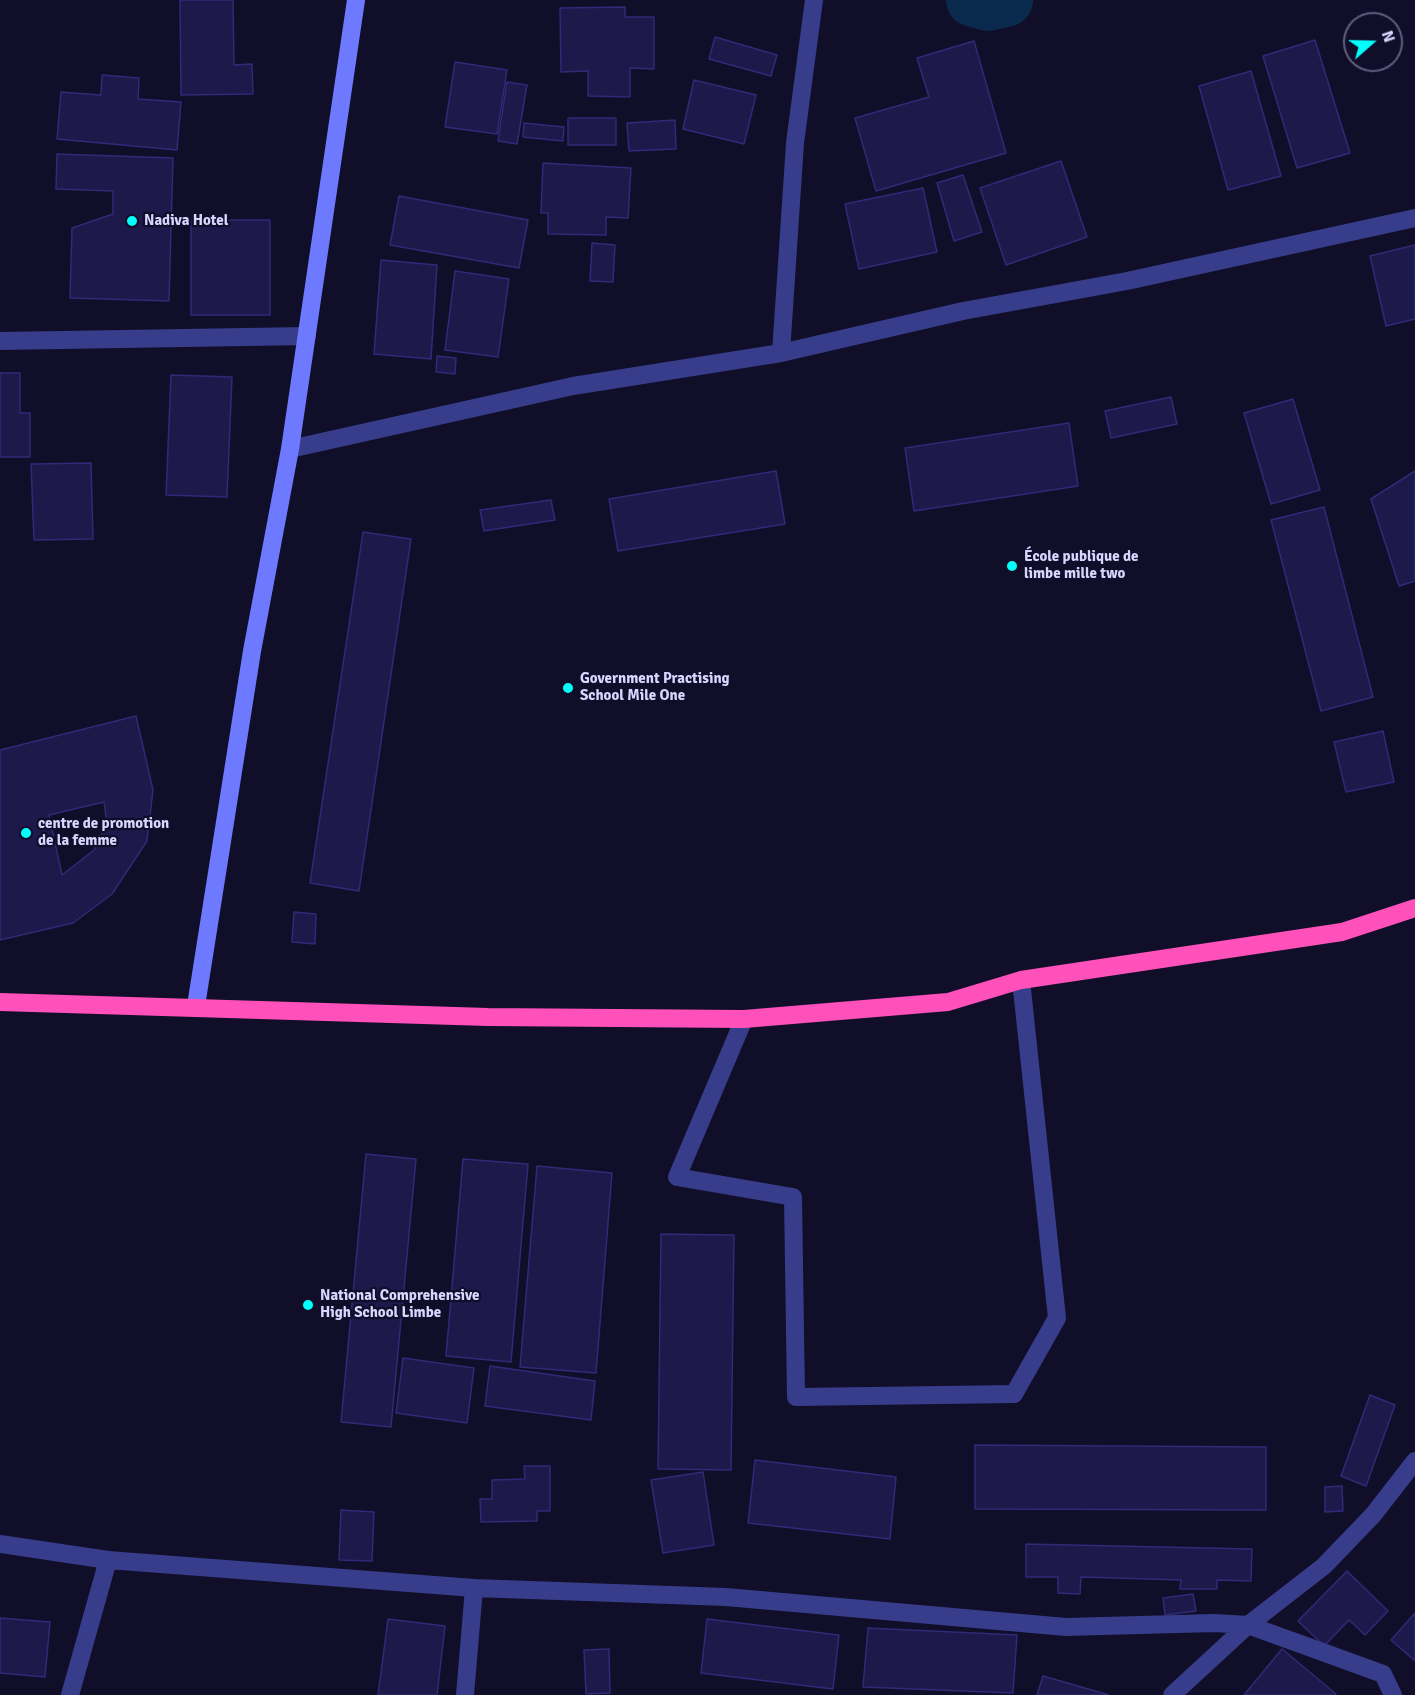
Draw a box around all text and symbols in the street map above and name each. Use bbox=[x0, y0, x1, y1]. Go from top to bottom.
north arrow bbox=[1343, 12, 1403, 72]
text: N bbox=[1377, 28, 1399, 45]
place label: Nadiva Hotel bbox=[144, 212, 228, 230]
marker: Nadiva Hotel bbox=[125, 214, 139, 228]
place label: École publique de limbe mille two bbox=[1024, 548, 1138, 583]
marker: École publique de limbe mille two bbox=[1005, 559, 1019, 573]
place label: Government Practising School Mile One bbox=[580, 670, 730, 705]
marker: Government Practising School Mile One bbox=[561, 681, 575, 695]
place label: centre de promotion de la femme bbox=[38, 815, 169, 850]
marker: centre de promotion de la femme bbox=[19, 826, 33, 840]
place label: National Comprehensive High School Limbe bbox=[320, 1287, 479, 1322]
marker: National Comprehensive High School Limbe bbox=[301, 1298, 315, 1312]

